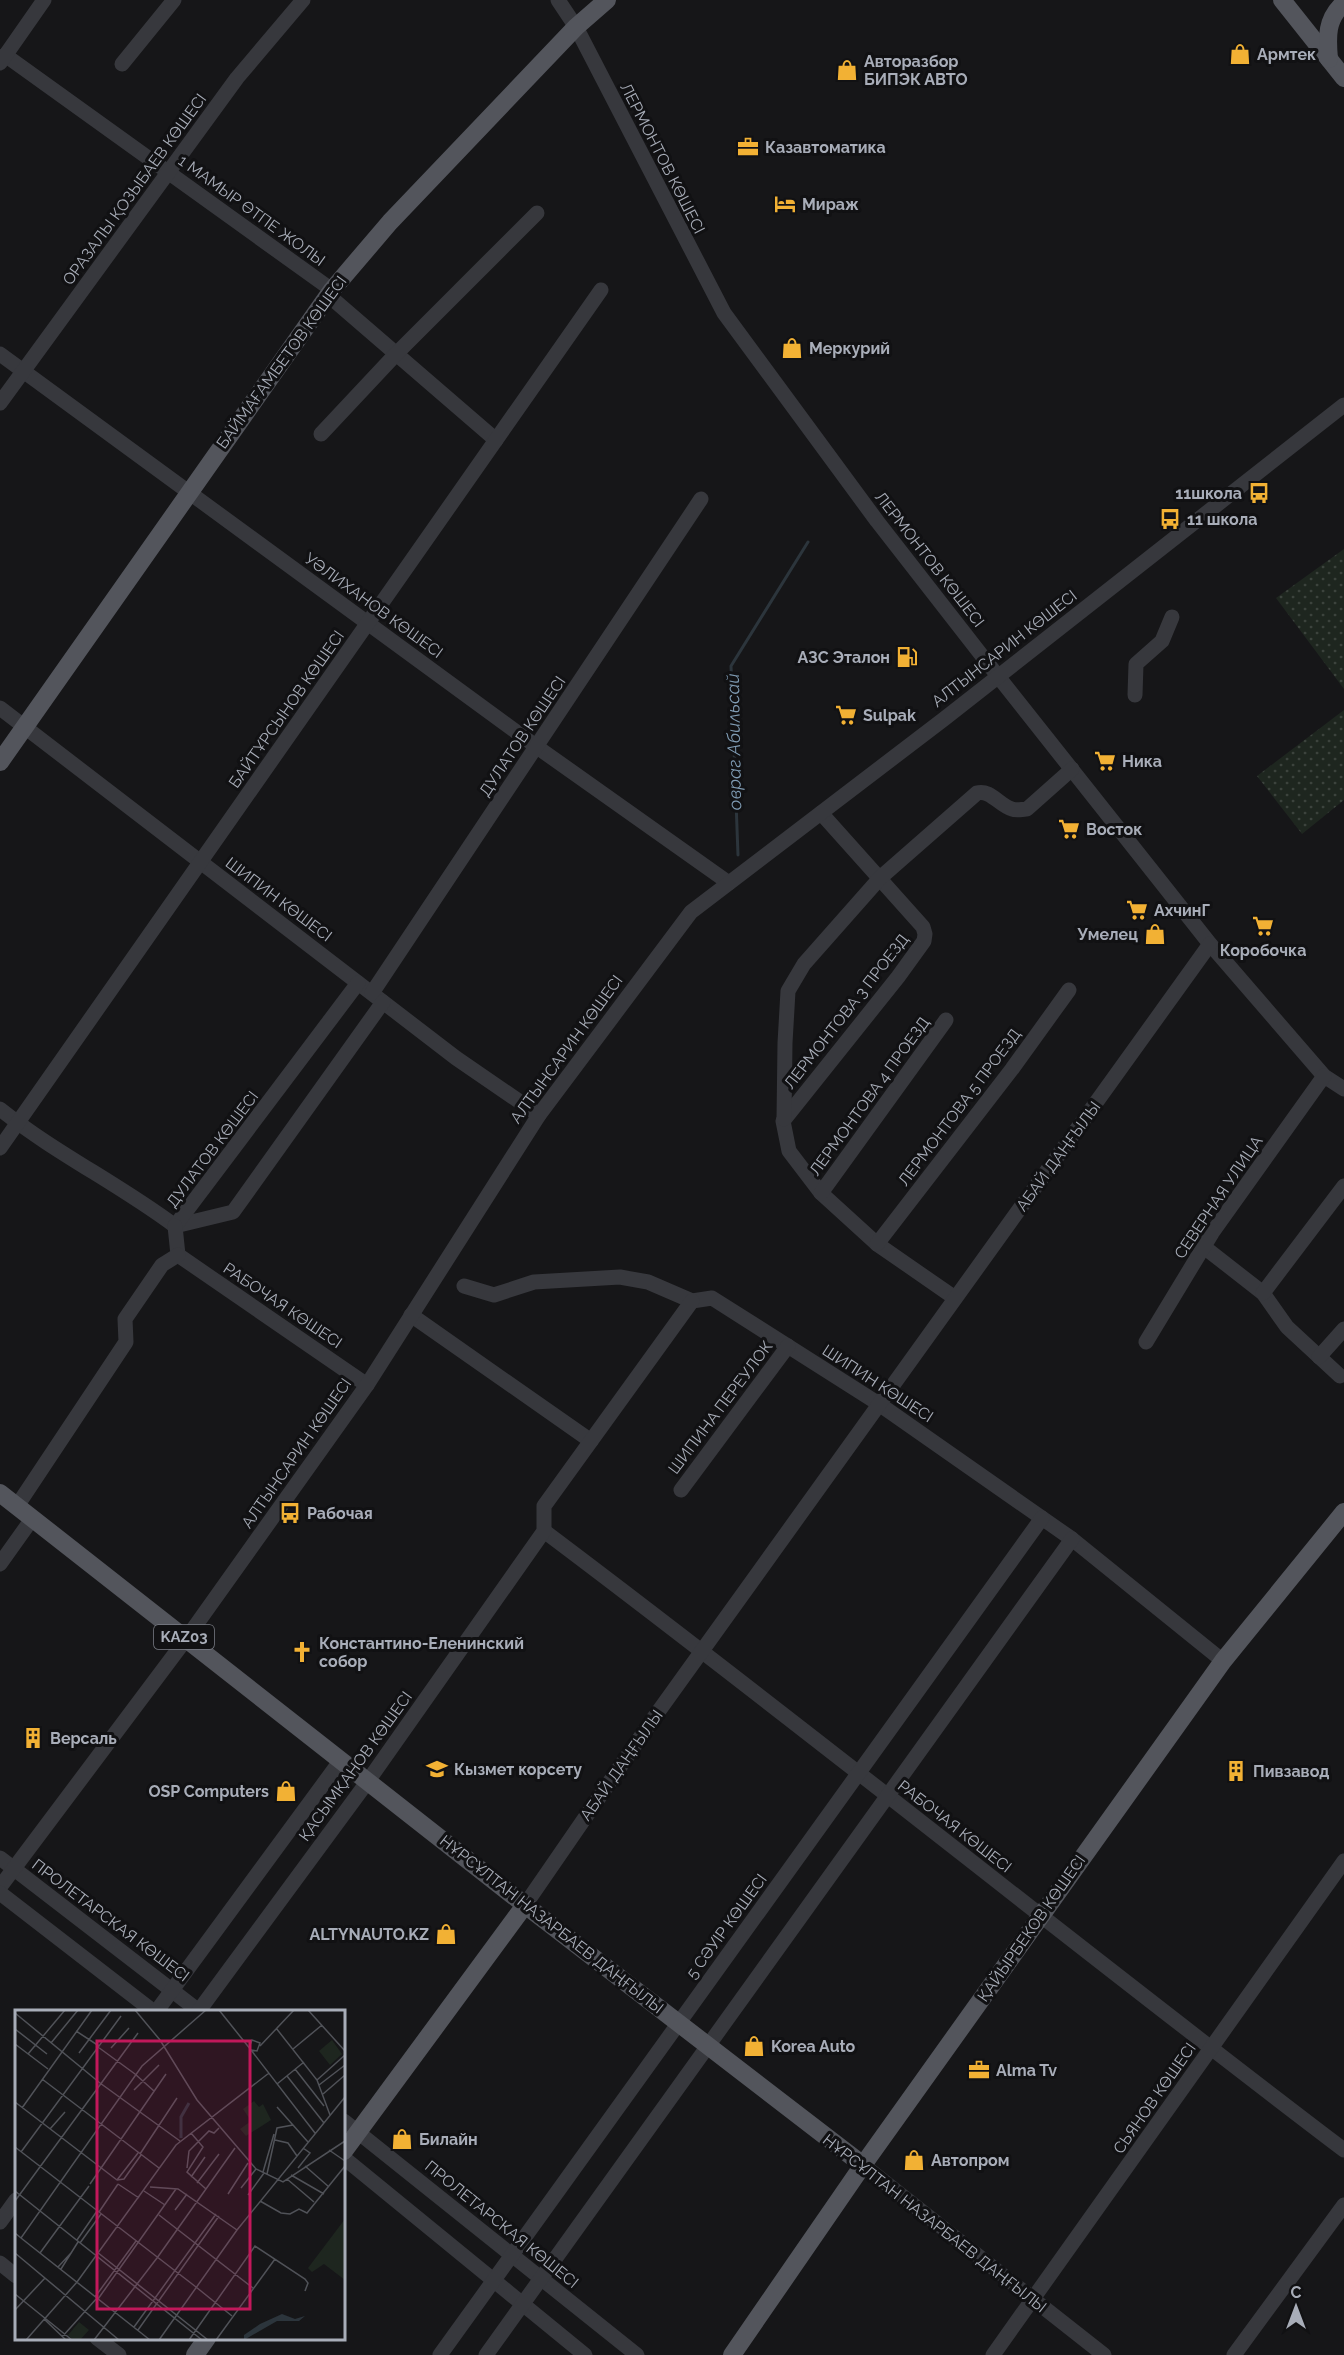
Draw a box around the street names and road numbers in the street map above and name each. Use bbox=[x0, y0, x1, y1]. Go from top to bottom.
street label: ЛЕРМОНТОВ КӨШЕСІ bbox=[616, 80, 709, 237]
street label: ОРАЗАЛЫ ҚОЗЫБАЕВ КӨШЕСІ bbox=[59, 90, 210, 289]
street label: 1 МАМЫР ӨТПЕ ЖОЛЫ bbox=[175, 151, 329, 270]
street label: БАЙМАҒАМБЕТОВ КӨШЕСІ bbox=[212, 272, 351, 452]
street label: ЛЕРМОНТОВ КӨШЕСІ bbox=[871, 488, 988, 631]
street label: УӘЛИХАНОВ КӨШЕСІ bbox=[301, 549, 447, 662]
street label: АЛТЫНСАРИН КӨШЕСІ bbox=[928, 586, 1081, 711]
street label: БАЙТҰРСЫНОВ КӨШЕСІ bbox=[225, 627, 348, 792]
street label: ДУЛАТОВ КӨШЕСІ bbox=[475, 673, 570, 800]
street label: ШИПИН КӨШЕСІ bbox=[222, 853, 336, 946]
street label: ЛЕРМОНТОВА 3 ПРОЕЗД bbox=[780, 930, 913, 1093]
street label: АЛТЫНСАРИН КӨШЕСІ bbox=[506, 971, 627, 1127]
street label: ЛЕРМОНТОВА 4 ПРОЕЗД bbox=[805, 1013, 933, 1179]
street label: ЛЕРМОНТОВА 5 ПРОЕЗД bbox=[894, 1025, 1025, 1190]
street label: ДУЛАТОВ КӨШЕСІ bbox=[162, 1087, 262, 1211]
street label: АБАЙ ДАҢҒЫЛЫ bbox=[1012, 1098, 1105, 1215]
street label: СЕВЕРНАЯ УЛИЦА bbox=[1170, 1132, 1267, 1262]
street label: РАБОЧАЯ КӨШЕСІ bbox=[220, 1259, 346, 1352]
street label: ШИПИНА ПЕРЕУЛОК bbox=[664, 1337, 777, 1478]
street label: ШИПИН КӨШЕСІ bbox=[819, 1341, 937, 1426]
street label: АЛТЫНСАРИН КӨШЕСІ bbox=[237, 1375, 355, 1532]
road number: KАZ03 bbox=[154, 1625, 214, 1649]
street label: ҚАСЫМҚАНОВ КӨШЕСІ bbox=[295, 1688, 416, 1845]
street label: АБАЙ ДАҢҒЫЛЫ bbox=[576, 1706, 667, 1824]
street label: РАБОЧАЯ КӨШЕСІ bbox=[894, 1776, 1015, 1877]
street label: НҰРСҰЛТАН НАЗАРБАЕВ ДАҢҒЫЛЫ bbox=[436, 1831, 667, 2018]
street label: ҚАЙЫРБЕКОВ КӨШЕСІ bbox=[974, 1851, 1089, 2005]
street label: ПРОЛЕТАРСКАЯ КӨШЕСІ bbox=[28, 1855, 193, 1986]
street label: 5 СӘУІР КӨШЕСІ bbox=[682, 1870, 771, 1982]
street label: СЬЯНОВ КӨШЕСІ bbox=[1109, 2039, 1200, 2157]
street label: НҰРСҰЛТАН НАЗАРБАЕВ ДАҢҒЫЛЫ bbox=[819, 2130, 1050, 2317]
street label: ПРОЛЕТАРСКАЯ КӨШЕСІ bbox=[421, 2157, 582, 2292]

